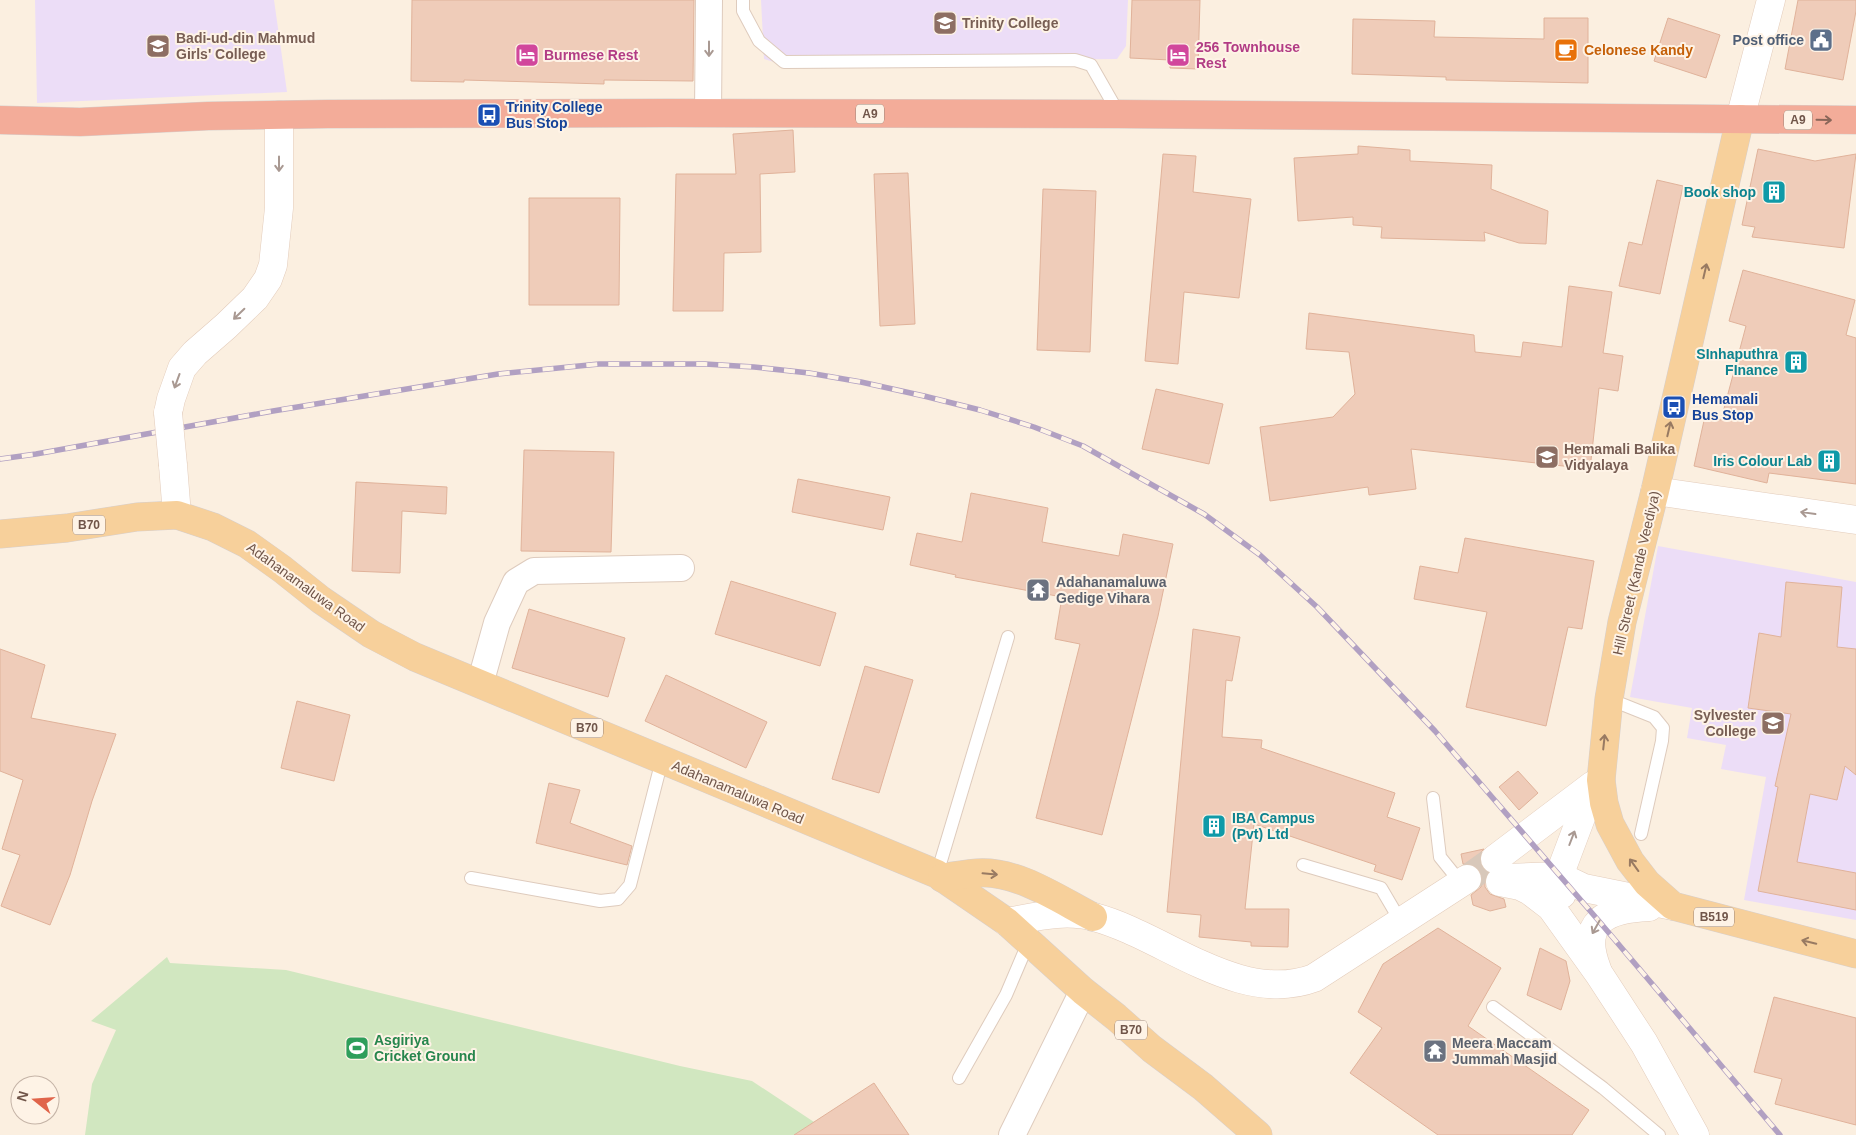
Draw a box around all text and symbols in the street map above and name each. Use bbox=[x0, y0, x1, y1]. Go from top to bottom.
school or university icon: Trinity College bbox=[932, 10, 958, 36]
place label: Trinity College bbox=[962, 15, 1059, 31]
public building icon: Post office bbox=[1808, 27, 1834, 53]
place label: Badi-ud-din Mahmud Girls' College bbox=[176, 30, 315, 62]
place label: Post office bbox=[1732, 32, 1804, 48]
school or university icon: Badi-ud-din Mahmud Girls' College bbox=[145, 33, 171, 59]
cafe icon: Celonese Kandy bbox=[1553, 37, 1579, 63]
place label: 256 Townhouse Rest bbox=[1196, 39, 1300, 71]
one-way arrow bbox=[704, 40, 714, 56]
hotel icon: Burmese Rest bbox=[514, 42, 540, 68]
hotel icon: 256 Townhouse Rest bbox=[1165, 42, 1191, 68]
place label: Celonese Kandy bbox=[1584, 42, 1693, 58]
place label: Burmese Rest bbox=[544, 47, 638, 63]
place label: Trinity College Bus Stop bbox=[506, 99, 603, 131]
bus stop icon: Trinity College Bus Stop bbox=[476, 102, 502, 128]
road number: A9 bbox=[856, 105, 884, 124]
road number: A9 bbox=[1784, 110, 1812, 130]
one-way arrow bbox=[1815, 115, 1831, 125]
one-way arrow bbox=[274, 155, 284, 171]
building icon: Book shop bbox=[1761, 179, 1787, 205]
place label: Book shop bbox=[1684, 184, 1756, 200]
one-way arrow bbox=[1701, 263, 1710, 279]
one-way arrow bbox=[233, 308, 245, 320]
place label: SInhaputhra FInance bbox=[1696, 346, 1778, 378]
building icon: SInhaputhra FInance bbox=[1783, 349, 1809, 375]
one-way arrow bbox=[172, 373, 181, 388]
place label: Hemamali Bus Stop bbox=[1692, 391, 1758, 423]
bus stop icon: Hemamali Bus Stop bbox=[1661, 394, 1687, 420]
one-way arrow bbox=[1665, 421, 1674, 437]
place label: Hemamali Balika Vidyalaya bbox=[1564, 441, 1675, 473]
school or university icon: Hemamali Balika Vidyalaya bbox=[1534, 444, 1560, 470]
building icon: Iris Colour Lab bbox=[1816, 448, 1842, 474]
place label: Iris Colour Lab bbox=[1713, 453, 1812, 469]
street label: Hill Street (Kande Veediya) bbox=[1609, 489, 1663, 657]
one-way arrow bbox=[1800, 508, 1816, 518]
road number: B70 bbox=[73, 516, 105, 534]
street label: Adahanamaluwa Road bbox=[244, 539, 368, 635]
place label: Adahanamaluwa Gedige Vihara bbox=[1056, 574, 1167, 606]
temple icon: Adahanamaluwa Gedige Vihara bbox=[1025, 577, 1051, 603]
place label: Sylvester College bbox=[1694, 707, 1757, 739]
school or university icon: Sylvester College bbox=[1760, 710, 1786, 736]
road number: B70 bbox=[571, 718, 603, 738]
one-way arrow bbox=[1600, 734, 1609, 750]
street label: Adahanamaluwa Road bbox=[670, 757, 806, 827]
place label: IBA Campus (Pvt) Ltd bbox=[1232, 810, 1315, 842]
building icon: IBA Campus (Pvt) Ltd bbox=[1201, 813, 1227, 839]
one-way arrow bbox=[1568, 831, 1577, 846]
one-way arrow bbox=[1629, 858, 1639, 872]
one-way arrow bbox=[982, 869, 998, 878]
road number: B519 bbox=[1694, 908, 1734, 926]
one-way arrow bbox=[1591, 919, 1601, 934]
one-way arrow bbox=[1801, 937, 1817, 946]
road number: B70 bbox=[1115, 1020, 1147, 1040]
place label: Asgiriya Cricket Ground bbox=[374, 1032, 476, 1064]
sports icon: Asgiriya Cricket Ground bbox=[344, 1035, 370, 1061]
place label: Meera Maccam Jummah Masjid bbox=[1452, 1035, 1557, 1067]
temple icon: Meera Maccam Jummah Masjid bbox=[1422, 1038, 1448, 1064]
north arrow bbox=[10, 1075, 60, 1125]
text: N bbox=[13, 1089, 32, 1103]

